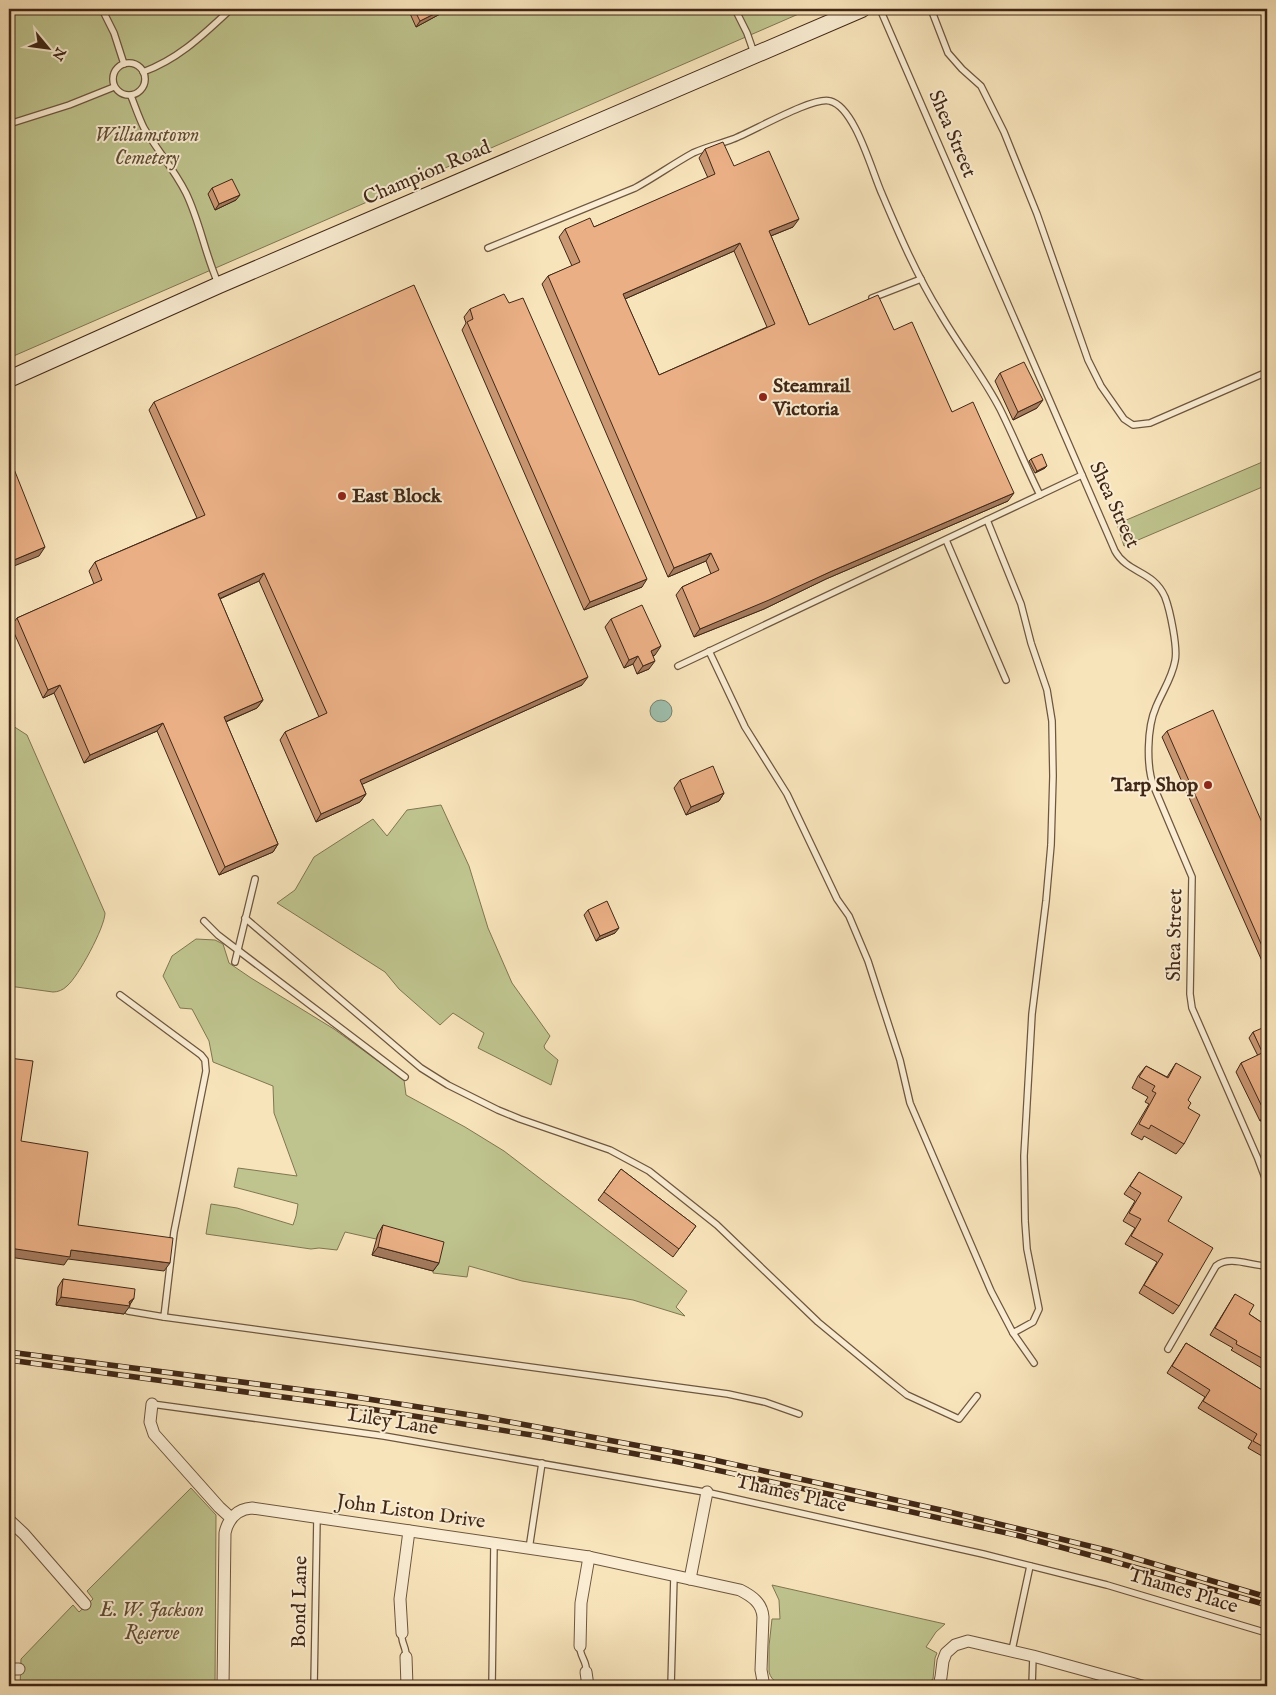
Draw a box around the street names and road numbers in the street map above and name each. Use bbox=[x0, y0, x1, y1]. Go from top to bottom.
street label: Shea Street bbox=[922, 86, 982, 182]
street label: Champion Road bbox=[360, 135, 495, 211]
street label: Shea Street bbox=[1083, 458, 1145, 552]
street label: Shea Street bbox=[1162, 888, 1188, 982]
street label: Liley Lane bbox=[346, 1403, 440, 1441]
street label: Thames Place bbox=[733, 1469, 849, 1519]
street label: John Liston Drive bbox=[333, 1489, 487, 1535]
street label: Bond Lane bbox=[287, 1556, 313, 1648]
street label: Thames Place bbox=[1125, 1562, 1241, 1620]

